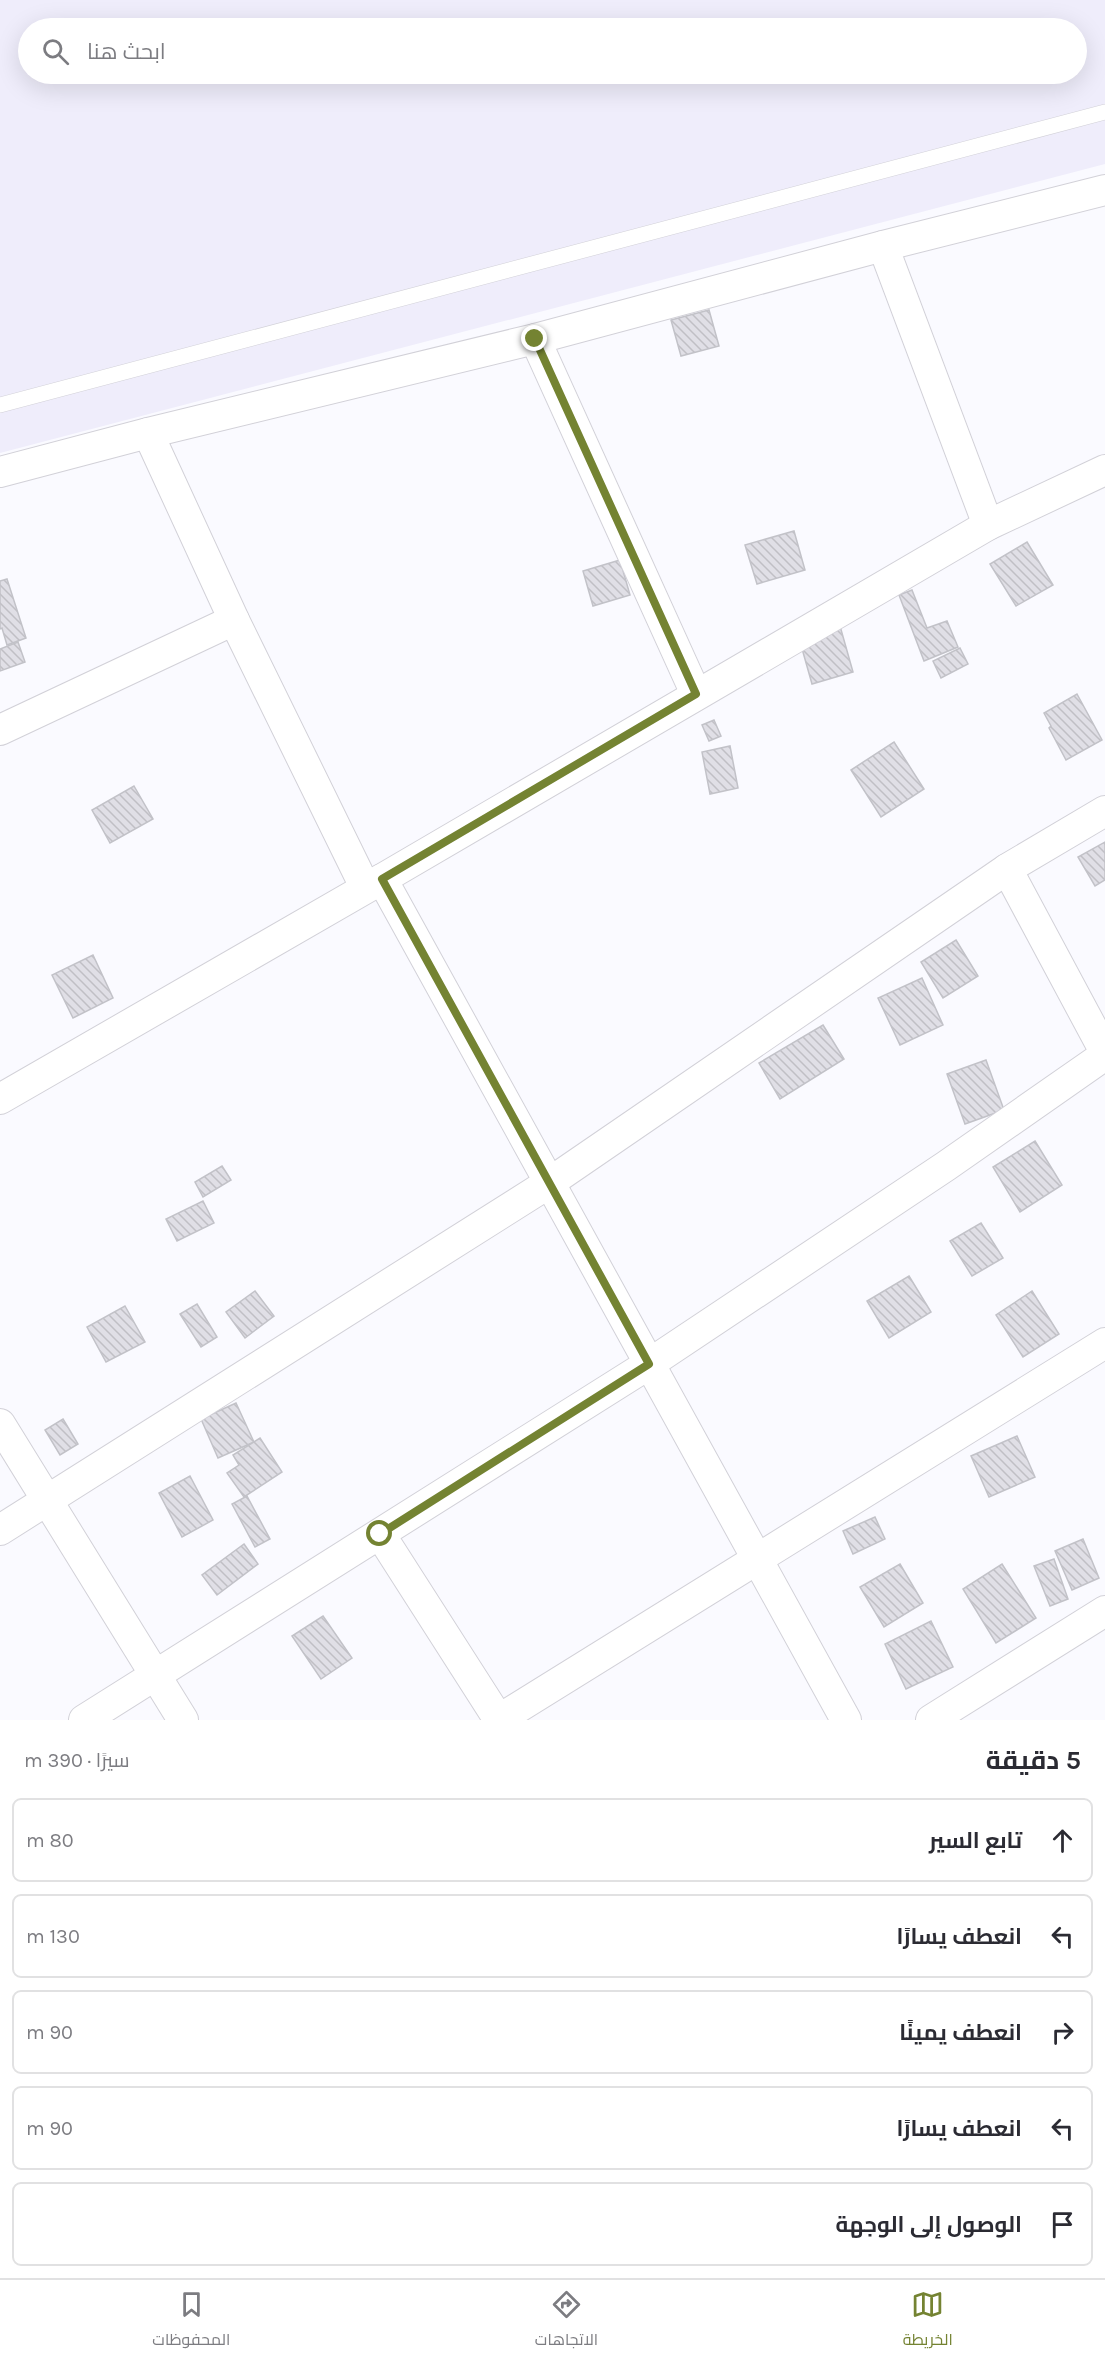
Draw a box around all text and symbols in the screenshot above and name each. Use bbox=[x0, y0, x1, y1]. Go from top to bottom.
search box bbox=[18, 18, 1087, 84]
icon: search bbox=[39, 35, 72, 68]
text: ابحث هنا bbox=[87, 39, 166, 65]
route end bbox=[521, 325, 547, 351]
route start bbox=[366, 1520, 392, 1546]
text: 5 دقيقة bbox=[986, 1745, 1081, 1776]
text: سيرًا · 390 m bbox=[24, 1749, 130, 1772]
icon: ahead bbox=[1046, 1824, 1079, 1857]
text: تابع السير bbox=[929, 1828, 1022, 1854]
text: 80 m bbox=[26, 1829, 74, 1852]
icon: left bbox=[1046, 1920, 1079, 1953]
text: انعطف يسارًا bbox=[896, 1924, 1022, 1950]
text: 130 m bbox=[26, 1925, 80, 1948]
icon: right bbox=[1046, 2016, 1079, 2049]
text: انعطف يمينًا bbox=[899, 2020, 1022, 2046]
text: 90 m bbox=[26, 2021, 73, 2044]
icon: left bbox=[1046, 2112, 1079, 2145]
text: انعطف يسارًا bbox=[896, 2116, 1022, 2142]
text: 90 m bbox=[26, 2117, 73, 2140]
icon: arrive bbox=[1046, 2208, 1079, 2241]
text: الوصول إلى الوجهة bbox=[836, 2212, 1022, 2238]
tab: المحفوظات bbox=[152, 2288, 230, 2354]
tab: الاتجاهات bbox=[535, 2288, 598, 2354]
tab: الخريطة bbox=[903, 2288, 953, 2354]

